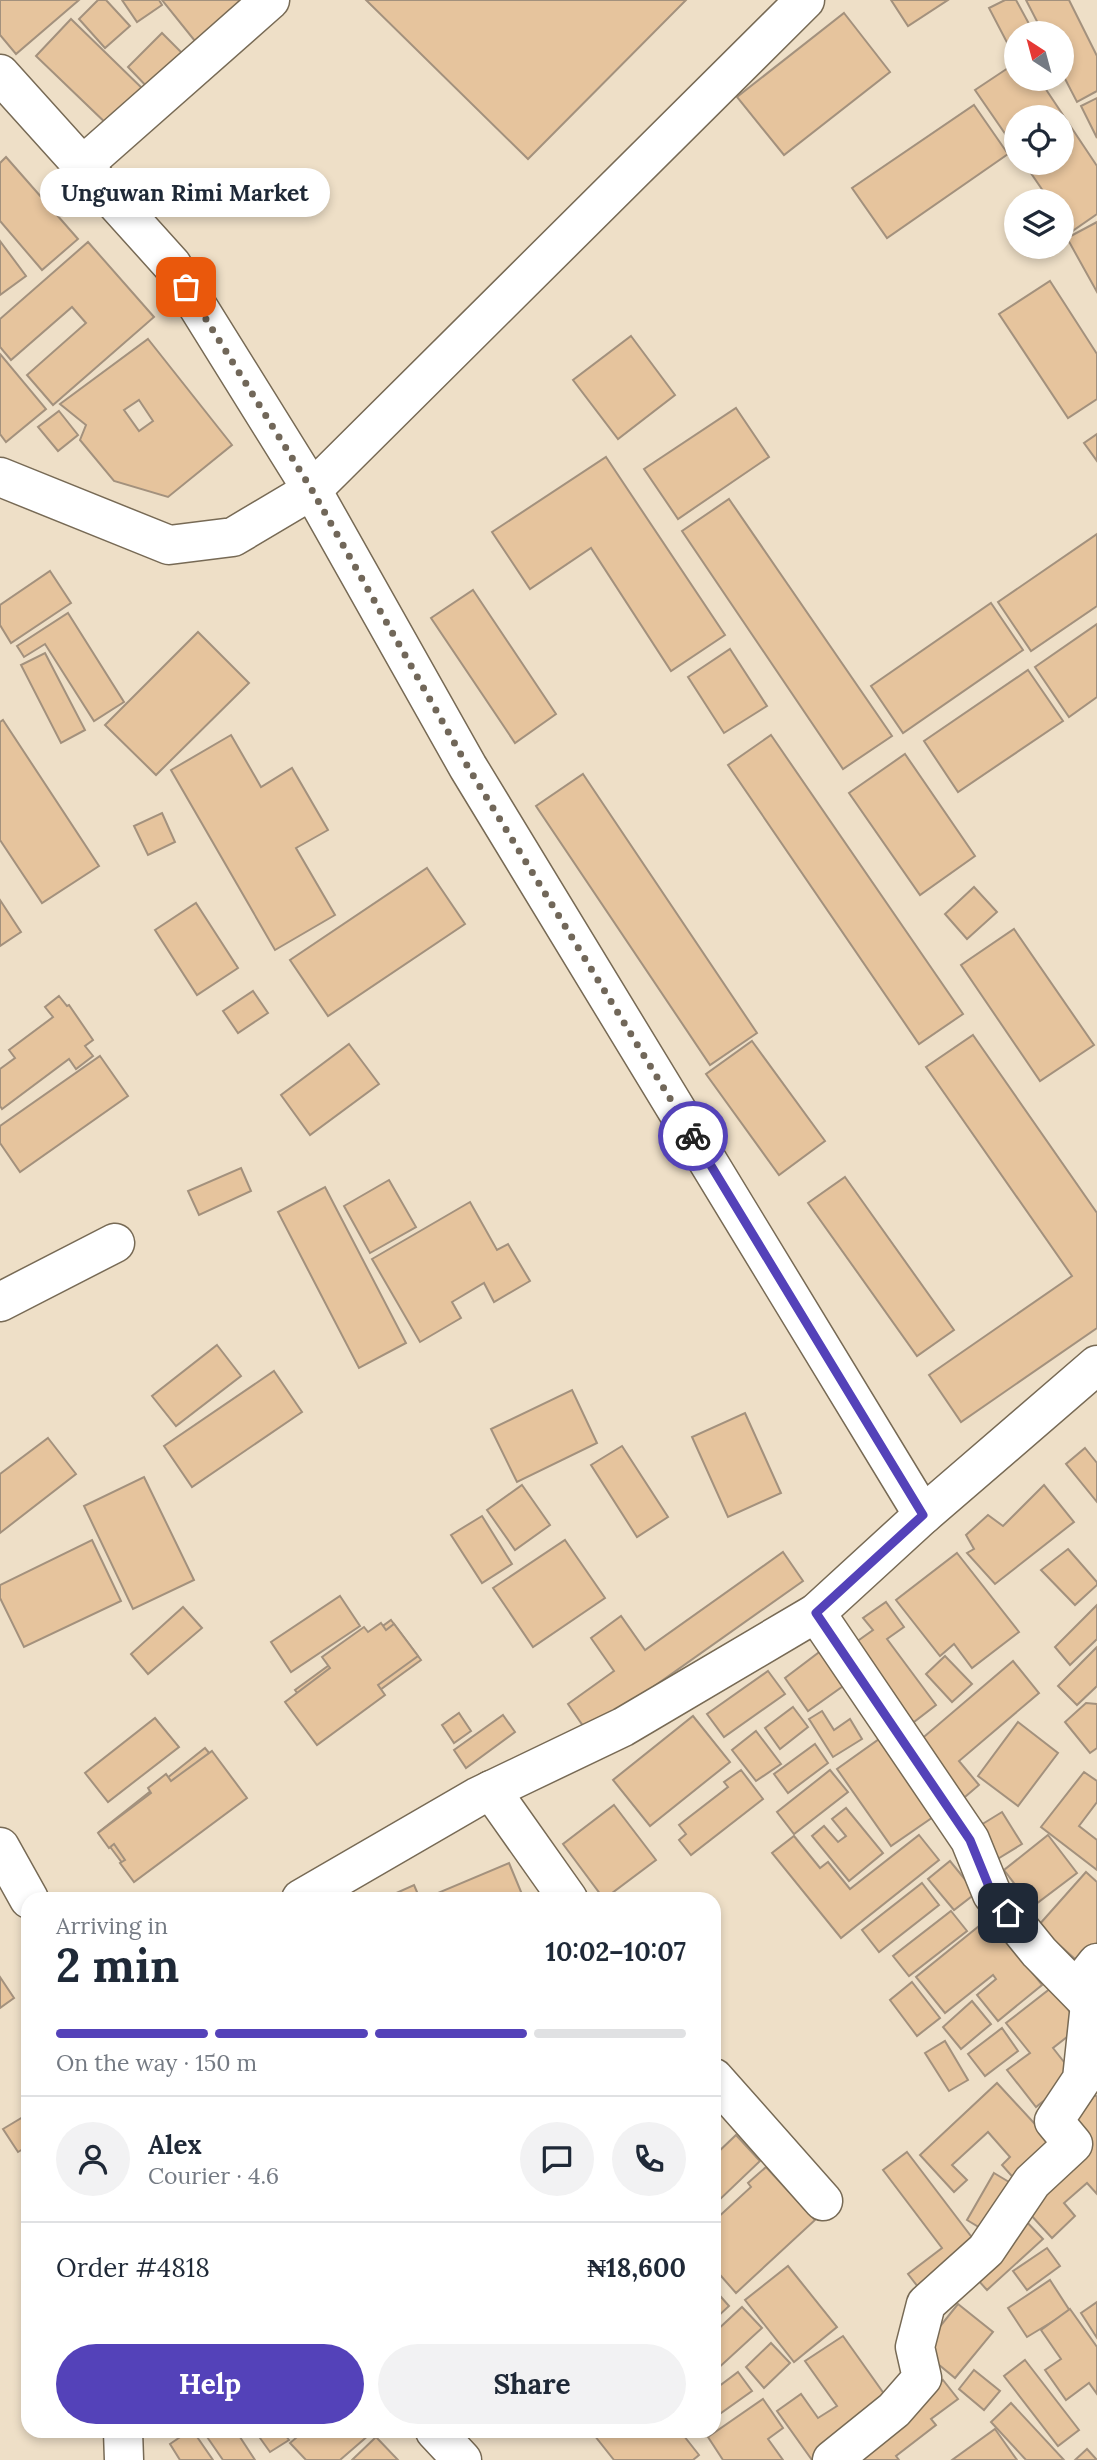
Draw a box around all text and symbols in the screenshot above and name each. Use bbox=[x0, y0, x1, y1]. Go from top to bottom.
north arrow bbox=[1004, 21, 1074, 91]
map controls bbox=[1004, 21, 1074, 259]
button: locate bbox=[1004, 105, 1074, 175]
callout: Unguwan Rimi Market bbox=[41, 168, 331, 217]
text: Unguwan Rimi Market bbox=[61, 178, 309, 207]
button: layers bbox=[1004, 189, 1074, 259]
pin bbox=[156, 257, 216, 317]
icon: bag bbox=[167, 268, 205, 306]
courier bbox=[658, 1101, 728, 1171]
icon: bike bbox=[674, 1117, 712, 1155]
pin bbox=[978, 1883, 1038, 1943]
icon: home bbox=[989, 1894, 1027, 1932]
text: Arriving in bbox=[56, 1911, 168, 1940]
text: 10:02–10:07 bbox=[545, 1935, 686, 1968]
text: 2 min bbox=[56, 1936, 179, 1995]
text: On the way · 150 m bbox=[56, 2048, 257, 2077]
button: person bbox=[56, 2122, 130, 2196]
button: chat bbox=[520, 2122, 594, 2196]
button: phone bbox=[612, 2122, 686, 2196]
text: Alex bbox=[148, 2128, 202, 2161]
text: Courier · 4.6 bbox=[148, 2161, 279, 2190]
text: Order #4818 bbox=[56, 2251, 210, 2284]
text: ₦18,600 bbox=[587, 2251, 686, 2284]
button: Help bbox=[56, 2344, 364, 2424]
button: Share bbox=[378, 2344, 686, 2424]

